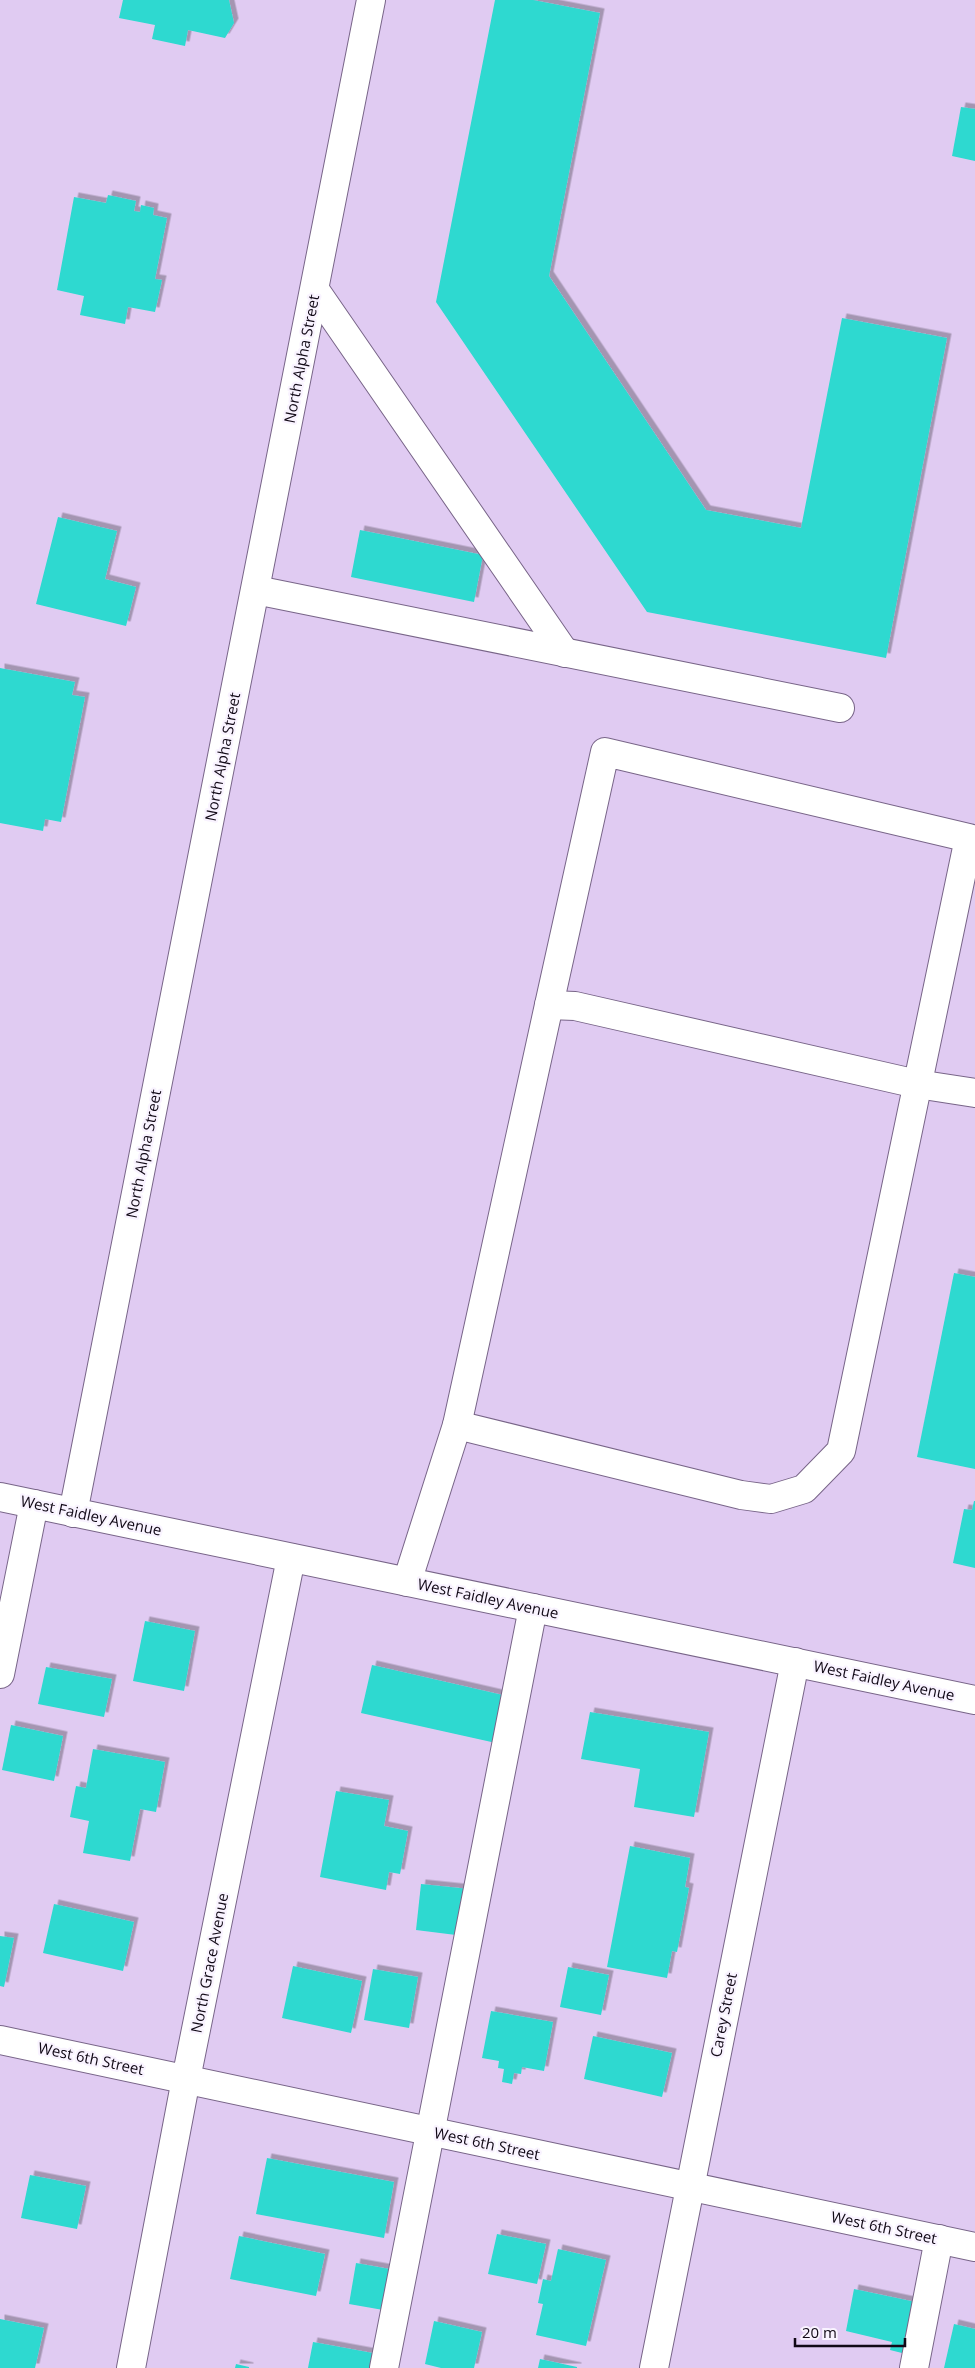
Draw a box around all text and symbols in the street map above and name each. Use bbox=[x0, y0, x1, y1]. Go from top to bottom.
street label: North Alpha Street bbox=[279, 293, 323, 425]
street label: North Alpha Street bbox=[200, 691, 244, 823]
street label: North Alpha Street bbox=[121, 1088, 165, 1220]
street label: West Faidley Avenue bbox=[19, 1490, 163, 1540]
street label: West Faidley Avenue bbox=[416, 1573, 560, 1623]
street label: West Faidley Avenue bbox=[812, 1655, 956, 1705]
street label: North Grace Avenue bbox=[186, 1891, 232, 2034]
street label: Carey Street bbox=[705, 1971, 741, 2059]
street label: West 6th Street bbox=[37, 2037, 146, 2079]
street label: West 6th Street bbox=[433, 2122, 542, 2164]
street label: West 6th Street bbox=[830, 2206, 939, 2248]
scale bar bbox=[795, 2316, 905, 2348]
text: 20 m bbox=[802, 2322, 837, 2342]

